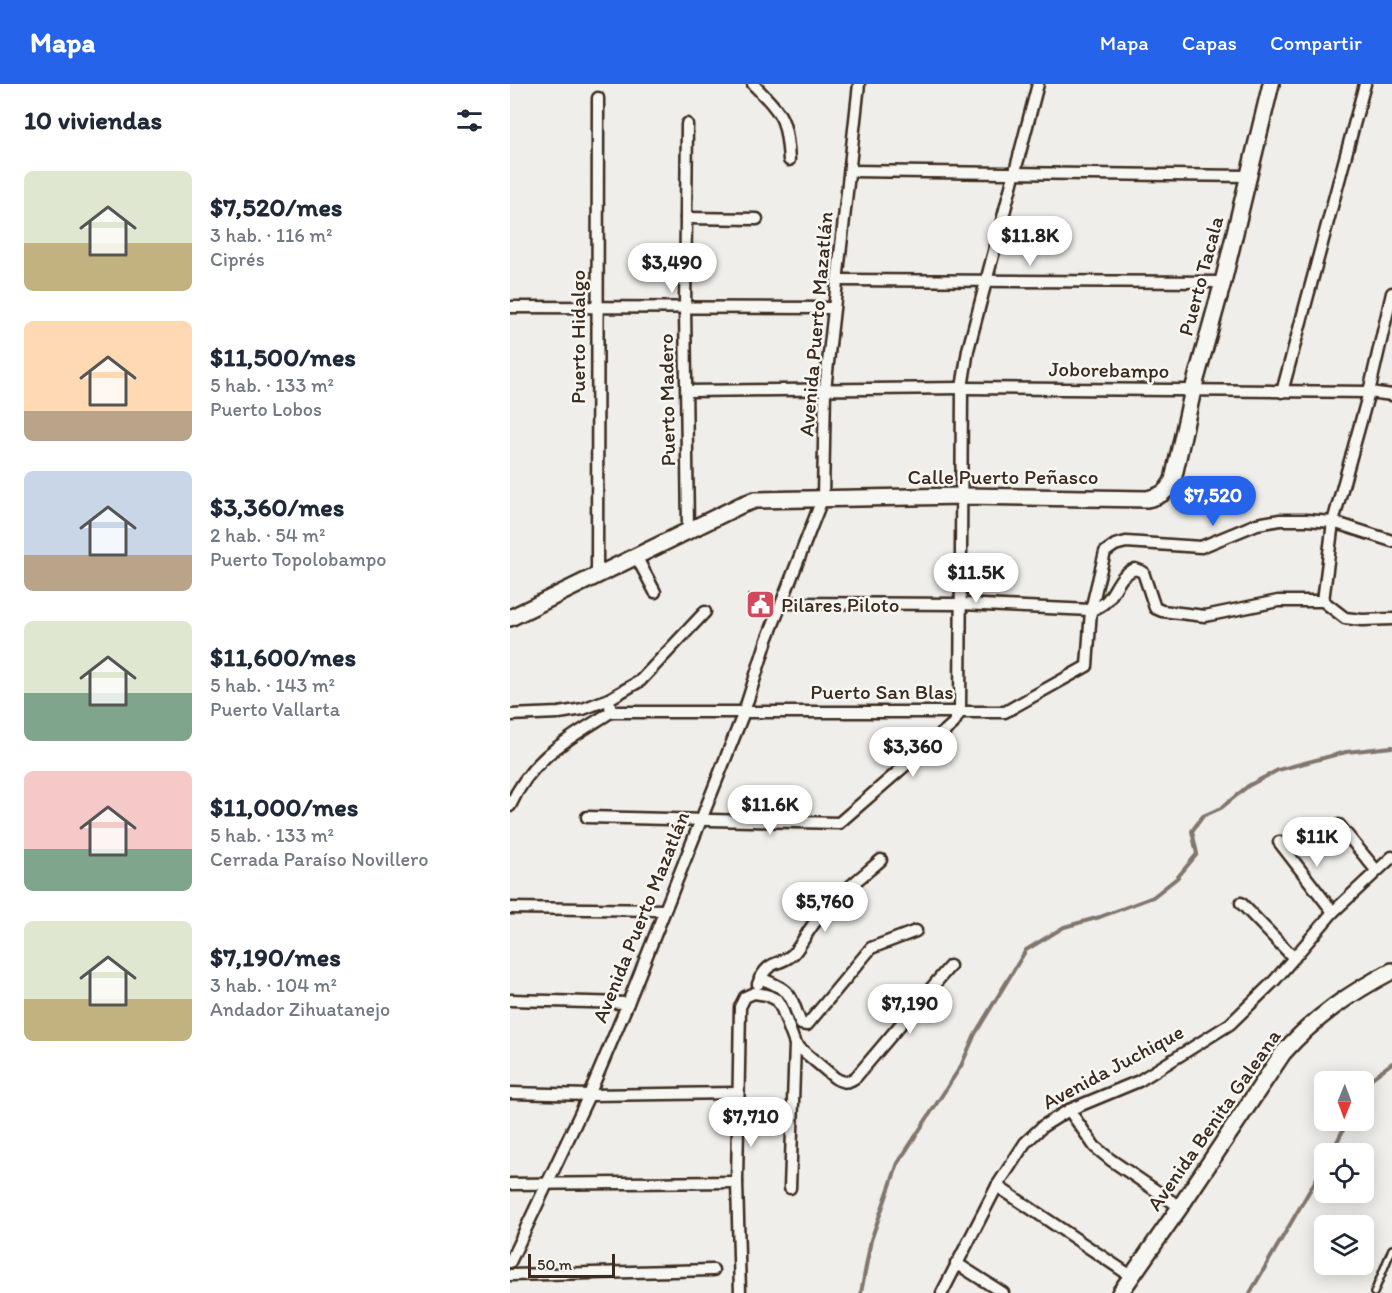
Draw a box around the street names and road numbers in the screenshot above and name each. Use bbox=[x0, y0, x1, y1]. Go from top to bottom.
street label: Avenida Puerto Mazatlán bbox=[793, 210, 838, 438]
street label: Puerto Tacala bbox=[1173, 213, 1229, 338]
street label: Puerto Hidalgo bbox=[565, 270, 590, 404]
street label: Puerto Madero bbox=[653, 333, 680, 467]
street label: Joborebampo bbox=[1048, 356, 1170, 383]
street label: Calle Puerto Peñasco bbox=[908, 464, 1098, 489]
street label: Puerto San Blas bbox=[810, 679, 954, 704]
street label: Avenida Puerto Mazatlán bbox=[587, 807, 694, 1026]
street label: Avenida Juchique bbox=[1038, 1019, 1188, 1114]
street label: Avenida Benita Galeana bbox=[1141, 1024, 1286, 1215]

